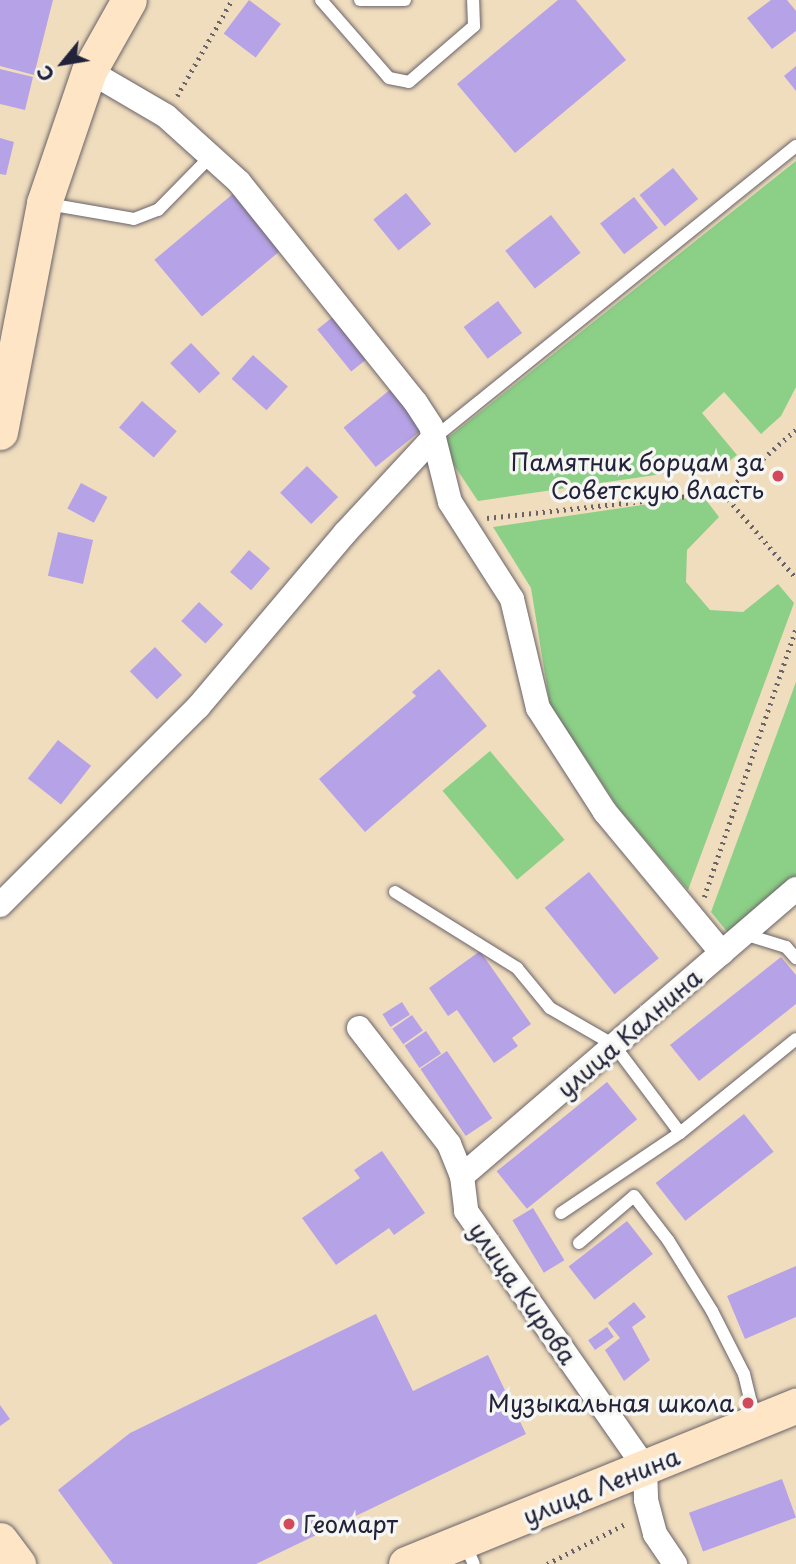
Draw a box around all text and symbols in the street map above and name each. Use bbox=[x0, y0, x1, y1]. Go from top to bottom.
north arrow bbox=[28, 28, 98, 98]
text: С bbox=[29, 60, 61, 87]
place label: Памятник борцам за Советскую власть bbox=[508, 448, 764, 504]
marker: Памятник борцам за Советскую власть bbox=[770, 468, 786, 484]
street label: улица Калнина bbox=[551, 962, 707, 1104]
street label: улица Кирова bbox=[463, 1216, 583, 1370]
place label: Музыкальная школа bbox=[487, 1389, 734, 1417]
marker: Музыкальная школа bbox=[740, 1395, 756, 1411]
street label: улица Ленина bbox=[518, 1441, 684, 1531]
place label: Геомарт bbox=[303, 1510, 398, 1538]
marker: Геомарт bbox=[281, 1516, 297, 1532]

